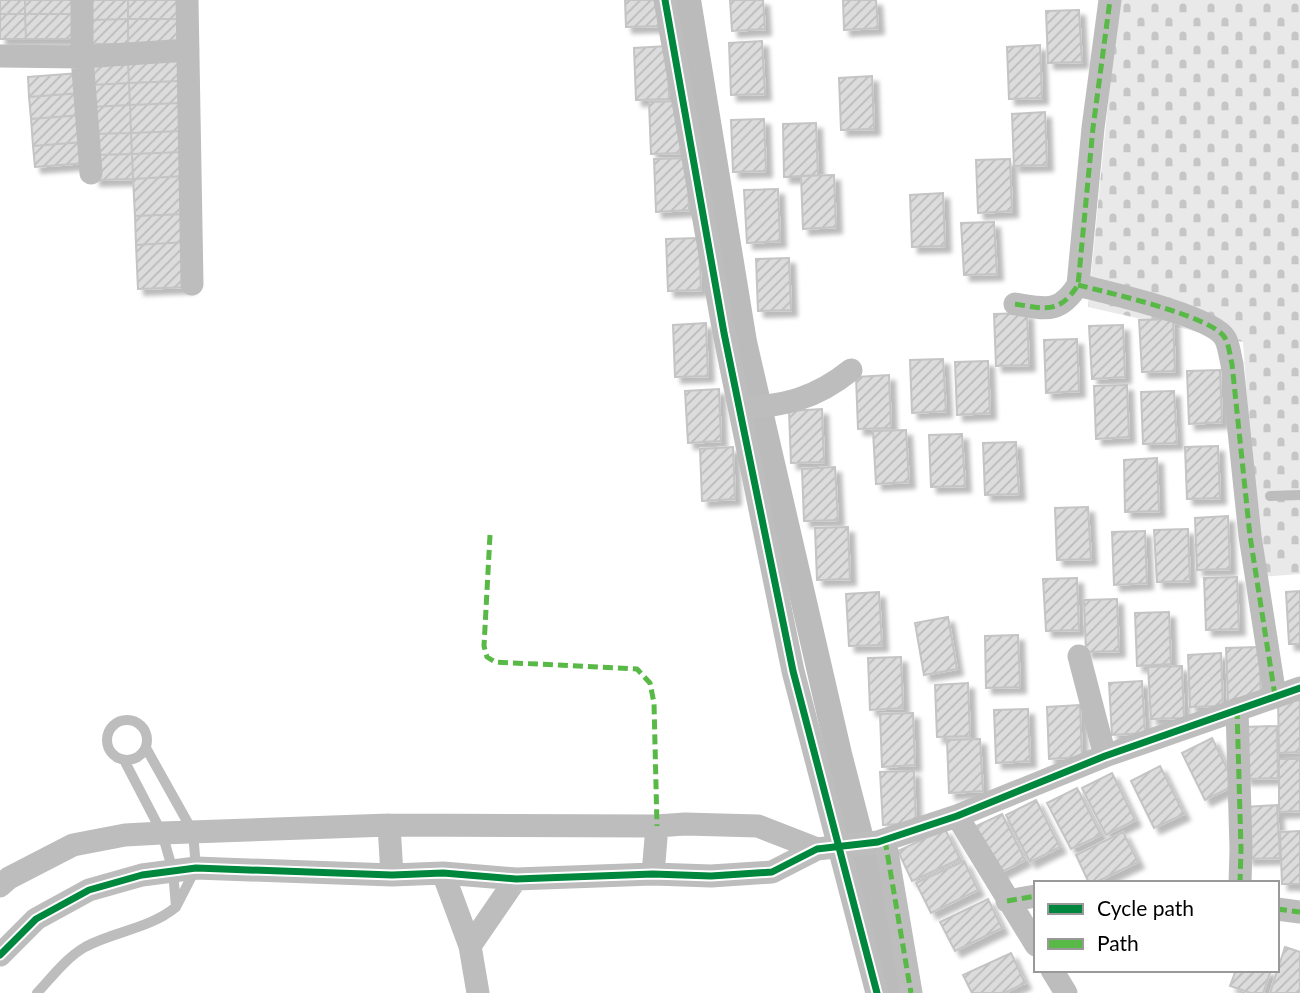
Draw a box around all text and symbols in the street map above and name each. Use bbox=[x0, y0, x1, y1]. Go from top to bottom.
legend bbox=[1034, 881, 1279, 972]
text: Cycle path bbox=[1097, 895, 1194, 920]
text: Path bbox=[1097, 930, 1139, 955]

